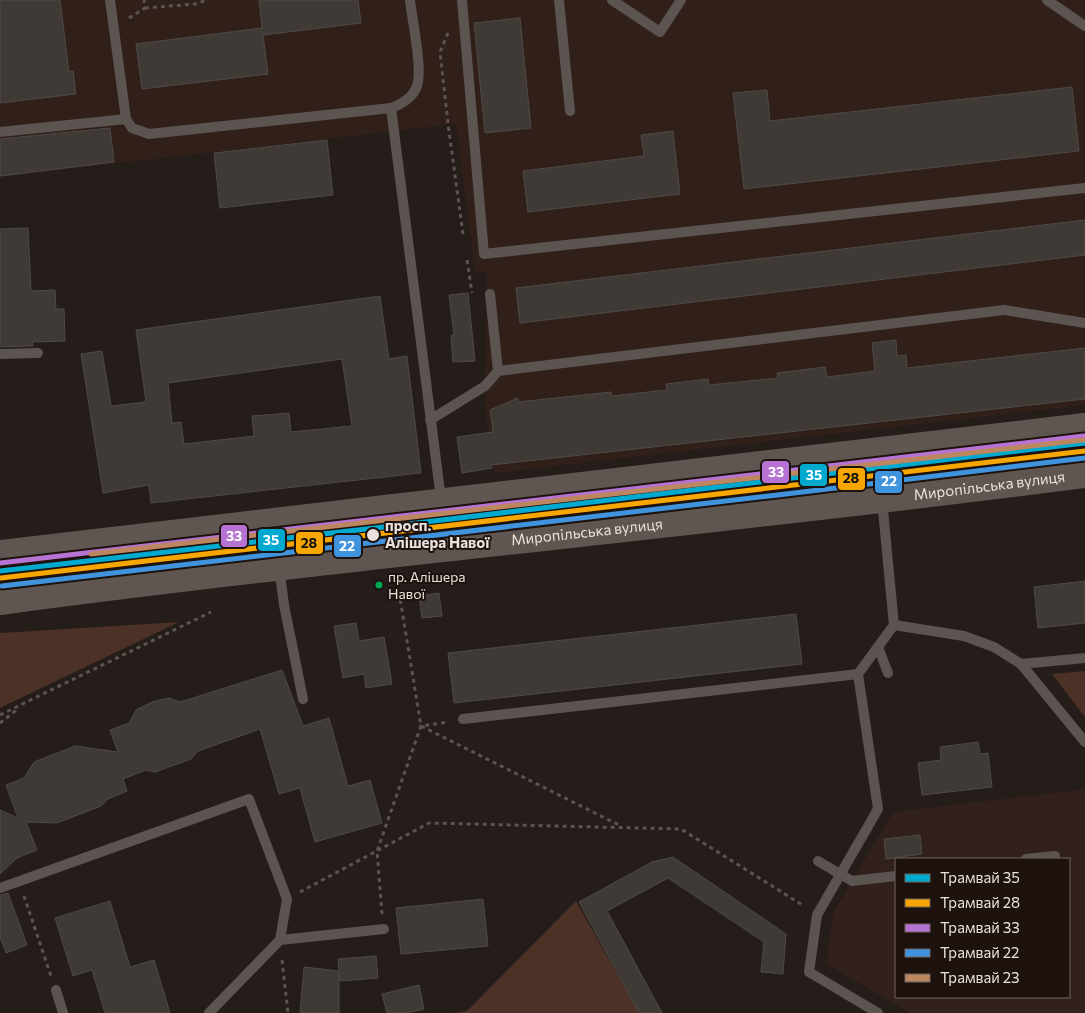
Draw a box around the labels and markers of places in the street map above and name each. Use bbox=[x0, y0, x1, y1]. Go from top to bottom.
place label: просп. Алішера Навої bbox=[385, 516, 490, 551]
marker: просп. Алішера Навої bbox=[365, 527, 381, 543]
place label: пр. Алішера Навої bbox=[388, 568, 466, 602]
marker: пр. Алішера Навої bbox=[374, 580, 384, 590]

